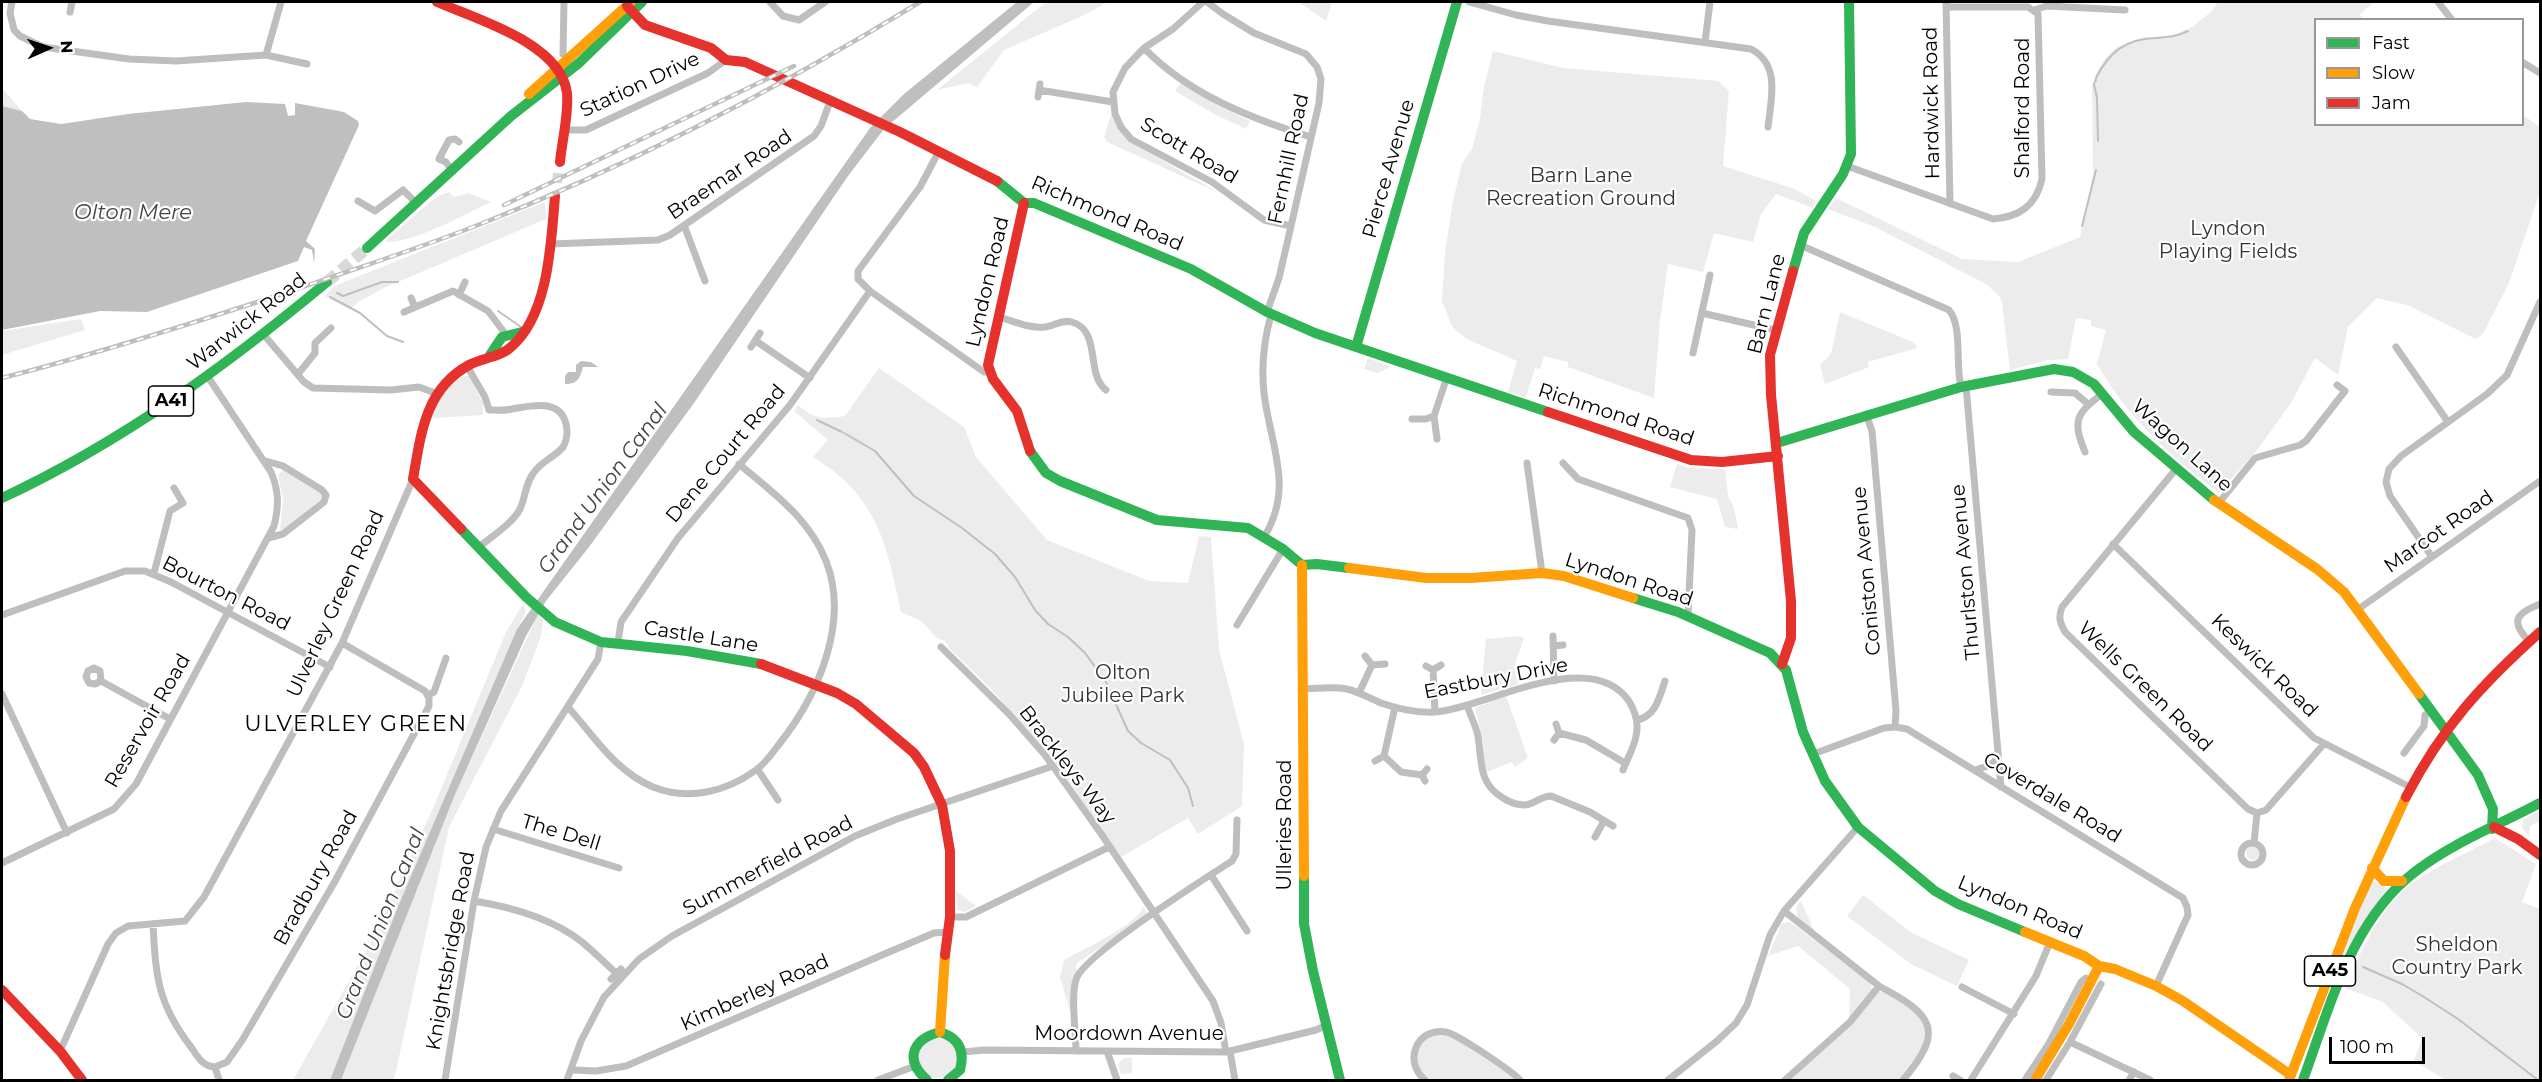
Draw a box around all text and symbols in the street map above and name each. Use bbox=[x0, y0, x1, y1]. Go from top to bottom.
north arrow bbox=[18, 18, 78, 78]
legend bbox=[2314, 18, 2524, 126]
street label: Hardwick Road bbox=[1919, 26, 1945, 180]
text: Fast bbox=[2372, 32, 2410, 54]
street label: Shalford Road bbox=[2011, 38, 2035, 178]
text: N bbox=[57, 40, 76, 54]
street label: Station Drive bbox=[576, 47, 704, 123]
text: Slow bbox=[2372, 62, 2415, 84]
street label: Fernhill Road bbox=[1263, 91, 1315, 227]
text: Jam bbox=[2372, 92, 2411, 114]
street label: Pierce Avenue bbox=[1358, 97, 1420, 241]
street label: Scott Road bbox=[1136, 113, 1242, 189]
street label: Braemar Road bbox=[663, 125, 797, 225]
park label: Barn Lane Recreation Ground bbox=[1486, 164, 1676, 211]
street label: Richmond Road bbox=[1027, 171, 1187, 257]
water label: Olton Mere bbox=[74, 200, 192, 226]
street label: Lyndon Road bbox=[961, 214, 1015, 350]
park label: Lyndon Playing Fields bbox=[2159, 217, 2297, 264]
street label: Barn Lane bbox=[1743, 251, 1791, 357]
street label: Warwick Road bbox=[183, 268, 311, 376]
street label: Richmond Road bbox=[1535, 378, 1697, 452]
street label: Dene Court Road bbox=[661, 380, 791, 528]
road number: A41 bbox=[148, 386, 194, 416]
street label: Wagon Lane bbox=[2127, 395, 2237, 497]
water label: Grand Union Canal bbox=[533, 399, 673, 579]
street label: Thurlston Avenue bbox=[1946, 483, 1986, 661]
street label: Marcot Road bbox=[2380, 485, 2498, 579]
street label: Coniston Avenue bbox=[1848, 486, 1886, 656]
street label: Ulverley Green Road bbox=[282, 507, 390, 701]
street label: Lyndon Road bbox=[1562, 548, 1696, 612]
street label: Bourton Road bbox=[158, 551, 294, 637]
street label: Keswick Road bbox=[2206, 609, 2322, 723]
street label: Castle Lane bbox=[642, 616, 760, 658]
street label: Wells Green Road bbox=[2073, 617, 2217, 757]
street label: Reservoir Road bbox=[100, 650, 196, 792]
street label: Eastbury Drive bbox=[1422, 653, 1570, 705]
park label: Olton Jubilee Park bbox=[1062, 661, 1184, 708]
street label: Brackleys Way bbox=[1013, 701, 1121, 829]
district label: ULVERLEY GREEN bbox=[244, 712, 468, 738]
street label: Coverdale Road bbox=[1979, 747, 2125, 849]
street label: Ulleries Road bbox=[1273, 759, 1297, 891]
street label: Bradbury Road bbox=[269, 806, 363, 950]
street label: The Dell bbox=[518, 810, 604, 856]
street label: Summerfield Road bbox=[679, 811, 857, 921]
water label: Grand Union Canal bbox=[331, 825, 431, 1023]
street label: Knightsbridge Road bbox=[422, 850, 480, 1052]
street label: Lyndon Road bbox=[1954, 871, 2086, 945]
park label: Sheldon Country Park bbox=[2391, 933, 2523, 980]
street label: Kimberley Road bbox=[677, 949, 833, 1037]
road number: A45 bbox=[2304, 956, 2356, 986]
street label: Moordown Avenue bbox=[1034, 1022, 1224, 1046]
scale bar bbox=[2332, 1025, 2428, 1063]
text: 100 m bbox=[2340, 1036, 2394, 1058]

